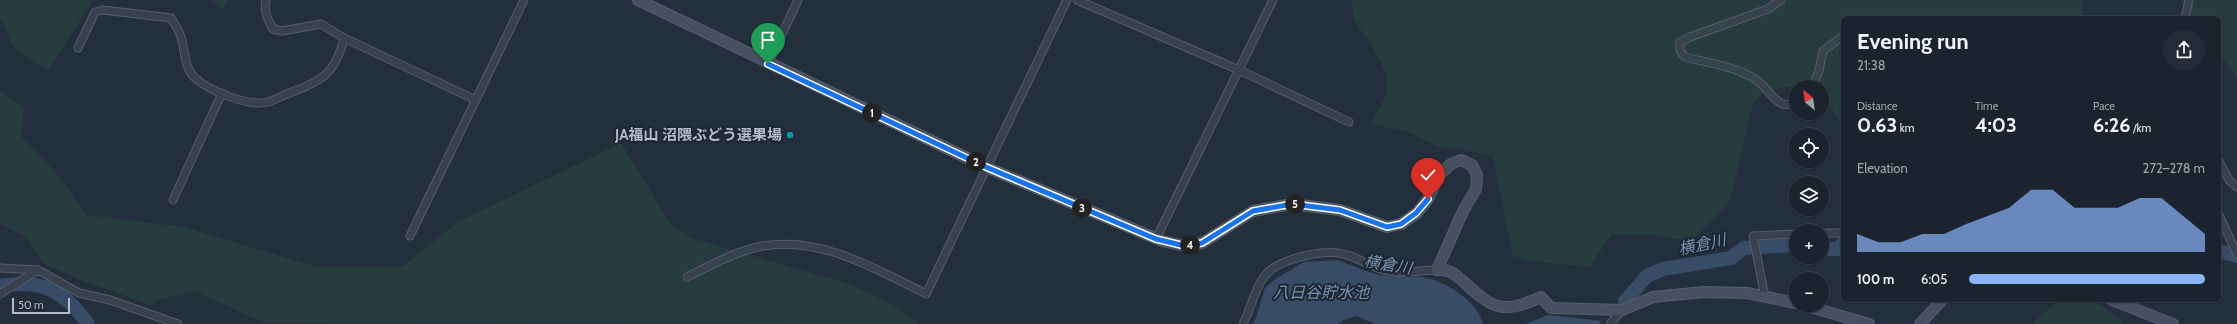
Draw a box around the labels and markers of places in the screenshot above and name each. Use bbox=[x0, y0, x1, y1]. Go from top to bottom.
pin bbox=[751, 23, 785, 64]
pin: 1 bbox=[862, 103, 882, 123]
place label: JA福山 沼隈ぶどう選果場 bbox=[614, 126, 782, 144]
marker: JA福山 沼隈ぶどう選果場 bbox=[785, 130, 795, 140]
pin: 2 bbox=[966, 152, 986, 172]
pin bbox=[1411, 158, 1445, 199]
pin: 5 bbox=[1285, 194, 1305, 214]
pin: 3 bbox=[1072, 198, 1092, 218]
pin: 4 bbox=[1180, 235, 1200, 255]

